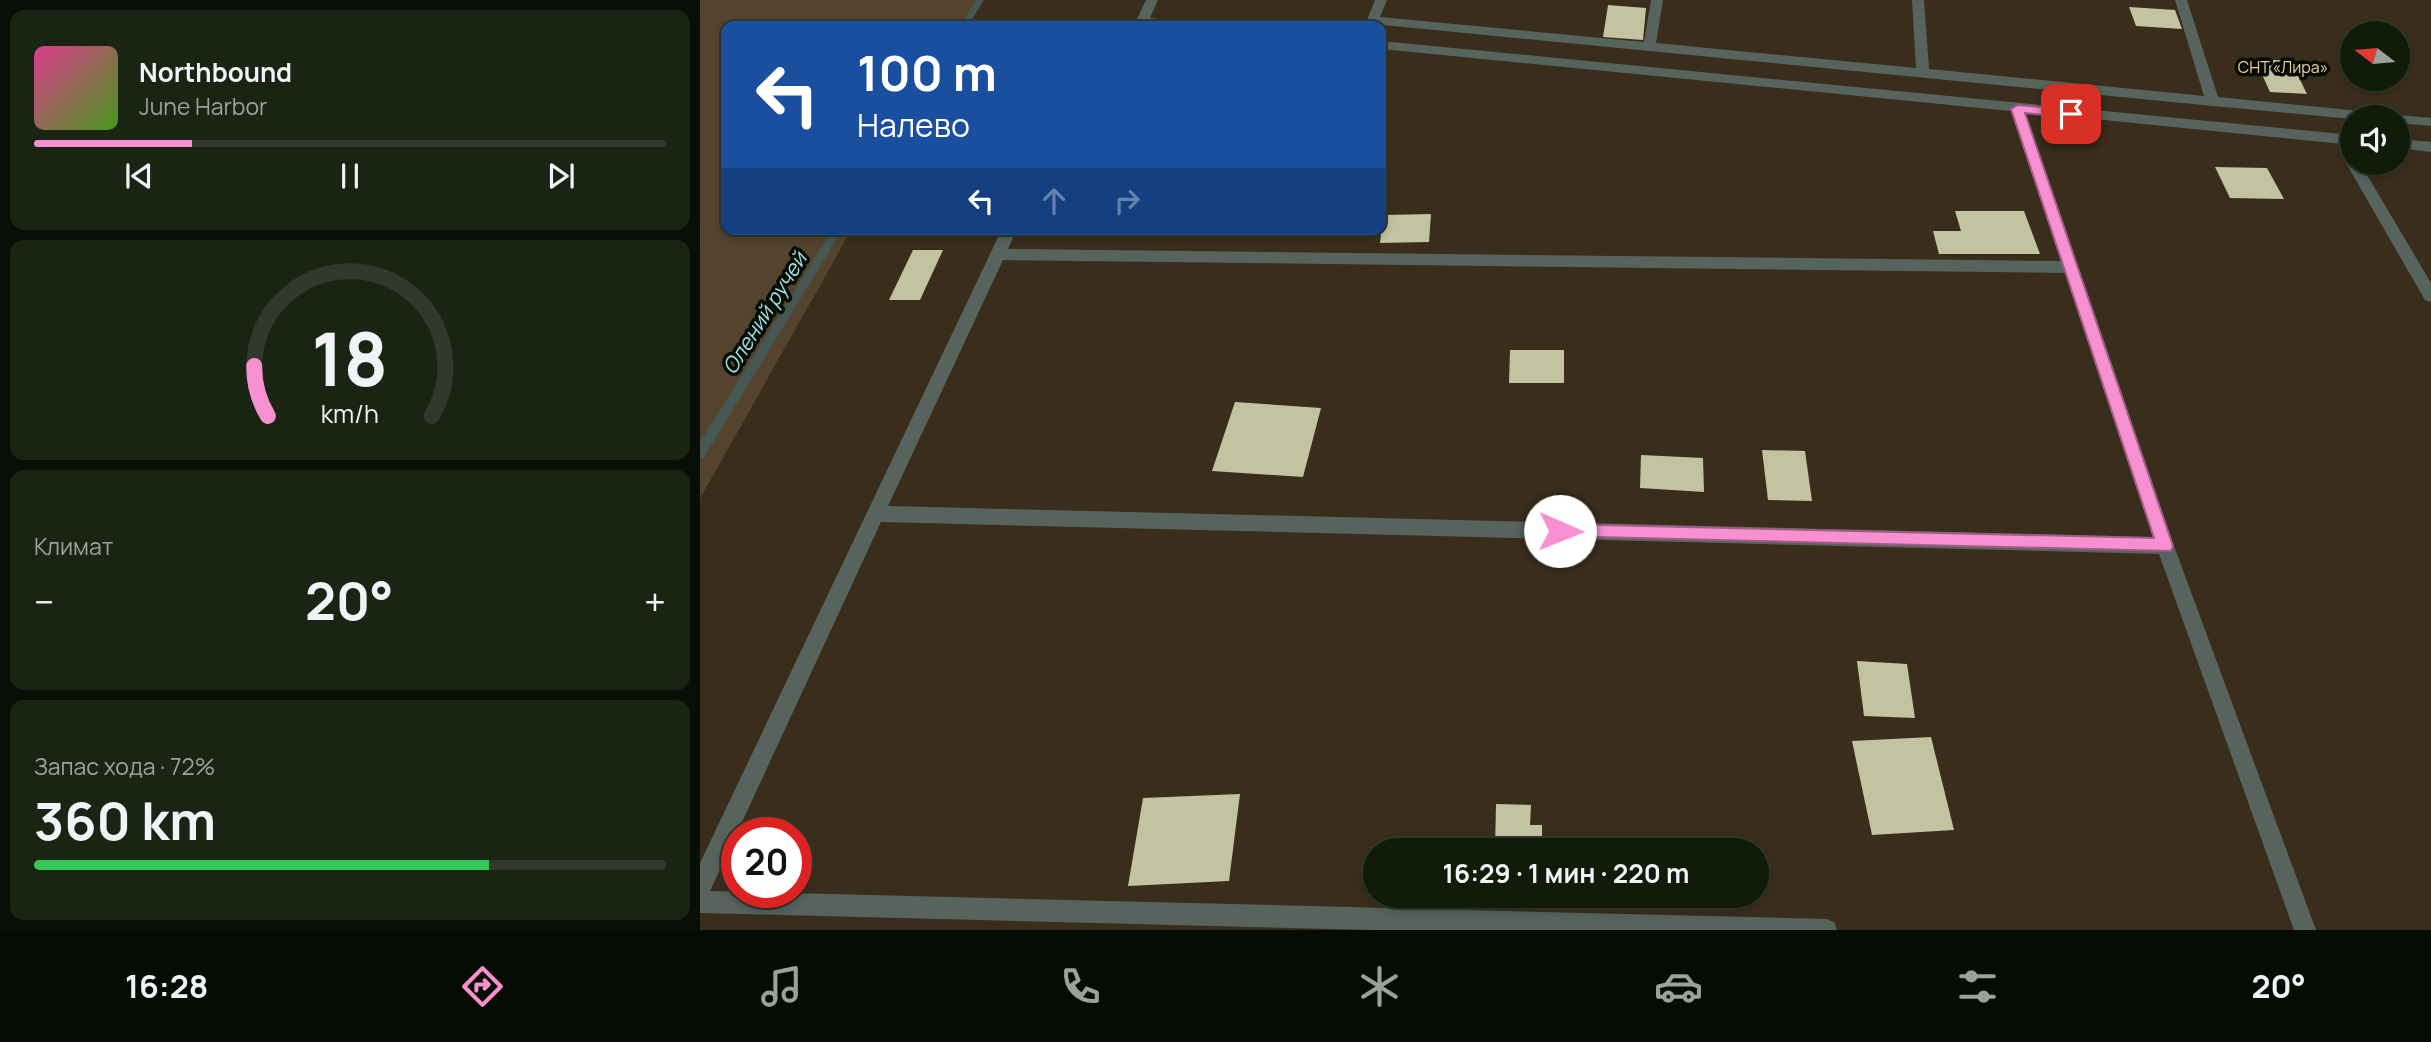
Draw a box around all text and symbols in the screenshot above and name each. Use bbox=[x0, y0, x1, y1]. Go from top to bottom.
north arrow bbox=[2340, 21, 2410, 91]
map controls bbox=[2340, 21, 2410, 175]
text: 100 m bbox=[857, 39, 997, 106]
icon: left bbox=[742, 49, 833, 140]
text: Northbound bbox=[139, 54, 292, 90]
park label: СНТ «Лира» bbox=[2238, 56, 2328, 78]
pin bbox=[2041, 84, 2101, 144]
text: June Harbor bbox=[139, 90, 267, 122]
icon: arrive bbox=[2052, 95, 2090, 133]
text: Налево bbox=[857, 103, 970, 147]
button: sound bbox=[2340, 105, 2410, 175]
icon: previous bbox=[120, 157, 158, 195]
icon: pause bbox=[331, 157, 369, 195]
icon: next bbox=[542, 157, 580, 195]
icon: left bbox=[962, 182, 1000, 220]
icon: ahead bbox=[1035, 182, 1073, 220]
icon: right bbox=[1108, 182, 1146, 220]
water label: Олений ручей bbox=[715, 245, 814, 379]
text: 18 bbox=[312, 308, 388, 408]
text: km/h bbox=[321, 396, 379, 431]
position arrow bbox=[1523, 494, 1597, 568]
text: Климат bbox=[34, 530, 113, 562]
text: 20° bbox=[305, 565, 394, 636]
text: − bbox=[34, 575, 55, 627]
text: + bbox=[644, 575, 666, 627]
text: Запас хода · 72% bbox=[34, 750, 215, 782]
text: 360 km bbox=[34, 785, 216, 856]
speed limit sign: 20 bbox=[721, 817, 812, 908]
text: 16:29 · 1 мин · 220 m bbox=[1443, 855, 1689, 891]
icon: directions bbox=[458, 962, 507, 1011]
icon: music bbox=[757, 962, 806, 1011]
icon: phone bbox=[1056, 962, 1105, 1011]
icon: climate bbox=[1355, 962, 1404, 1011]
icon: car bbox=[1654, 962, 1703, 1011]
icon: filters bbox=[1953, 962, 2002, 1011]
text: 16:28 bbox=[125, 964, 208, 1008]
text: 20° bbox=[2251, 964, 2306, 1008]

